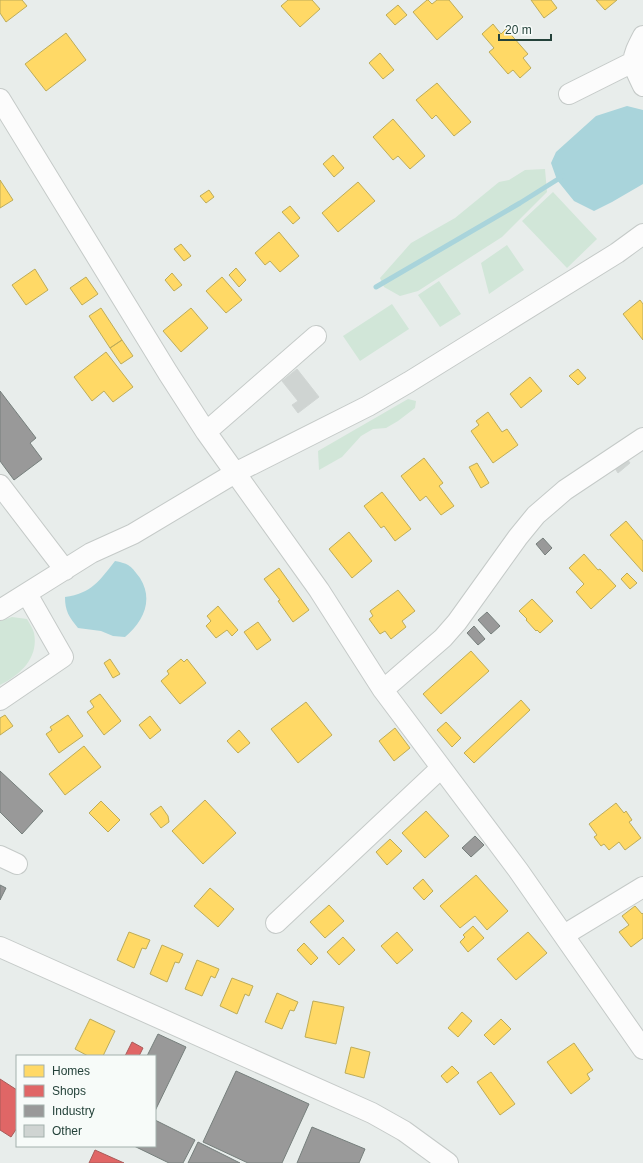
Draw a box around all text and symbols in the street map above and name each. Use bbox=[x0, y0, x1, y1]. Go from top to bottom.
scale bar bbox=[499, 16, 551, 42]
text: 20 m bbox=[505, 23, 532, 37]
legend bbox=[16, 1055, 156, 1147]
text: Homes bbox=[52, 1064, 90, 1078]
text: Shops bbox=[52, 1084, 86, 1098]
text: Industry bbox=[52, 1104, 95, 1118]
text: Other bbox=[52, 1124, 82, 1138]

